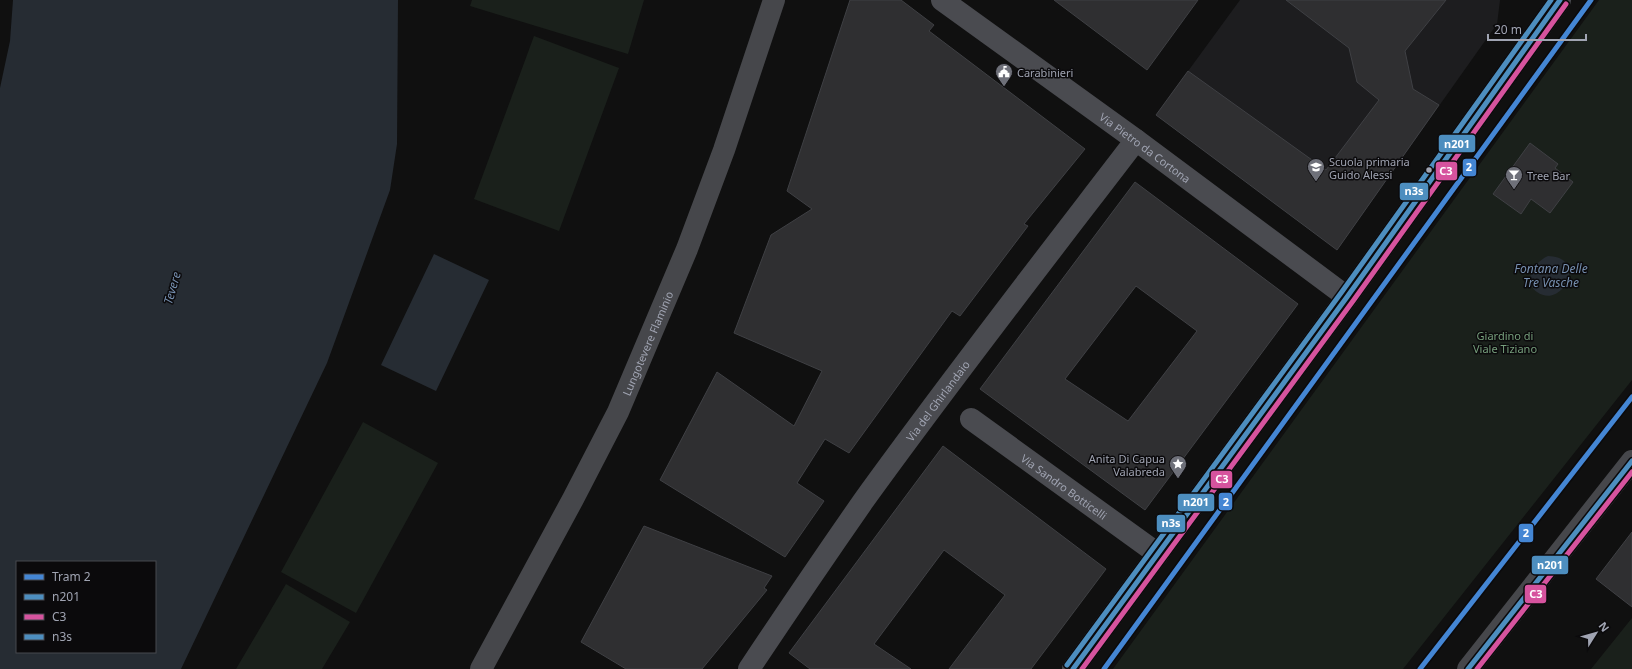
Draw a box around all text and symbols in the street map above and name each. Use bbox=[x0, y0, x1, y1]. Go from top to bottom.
scale bar bbox=[1488, 16, 1586, 42]
text: 20 m bbox=[1494, 21, 1522, 38]
public building icon: Carabinieri bbox=[994, 62, 1014, 87]
place label: Carabinieri bbox=[1017, 65, 1073, 80]
street label: Via Pietro da Cortona bbox=[1097, 109, 1194, 186]
line badge: n201 bbox=[1438, 134, 1476, 153]
text: n201 bbox=[1444, 136, 1470, 151]
place label: Scuola primaria Guido Alessi bbox=[1329, 154, 1410, 182]
school or university icon: Scuola primaria Guido Alessi bbox=[1306, 157, 1326, 182]
line badge: 2 bbox=[1462, 158, 1477, 177]
text: 2 bbox=[1466, 159, 1472, 174]
line badge: C3 bbox=[1435, 161, 1458, 181]
text: C3 bbox=[1439, 163, 1453, 178]
unlabelled marker bbox=[1424, 165, 1434, 175]
bar icon: Tree Bar bbox=[1504, 165, 1524, 190]
place label: Tree Bar bbox=[1527, 168, 1570, 183]
line badge: n3s bbox=[1399, 182, 1429, 201]
text: n3s bbox=[1405, 183, 1424, 198]
water label: Fontana Delle Tre Vasche bbox=[1514, 260, 1588, 291]
water label: Tevere bbox=[159, 270, 185, 306]
street label: Lungotevere Flaminio bbox=[618, 288, 676, 398]
park label: Giardino di Viale Tiziano bbox=[1473, 328, 1537, 356]
street label: Via del Ghirlandaio bbox=[902, 357, 973, 444]
street label: Via Sandro Botticelli bbox=[1018, 450, 1110, 522]
place label: Anita Di Capua Valabreda bbox=[1089, 451, 1165, 479]
place icon: Anita Di Capua Valabreda bbox=[1168, 454, 1188, 479]
line badge: C3 bbox=[1210, 470, 1233, 489]
text: C3 bbox=[1215, 471, 1229, 486]
line badge: 2 bbox=[1218, 492, 1233, 511]
line badge: n201 bbox=[1177, 493, 1215, 512]
text: n201 bbox=[1183, 494, 1209, 509]
text: 2 bbox=[1223, 494, 1229, 509]
line badge: n3s bbox=[1156, 514, 1186, 533]
text: n3s bbox=[1162, 515, 1181, 530]
line badge: 2 bbox=[1518, 523, 1534, 543]
text: 2 bbox=[1523, 525, 1529, 540]
line badge: n201 bbox=[1531, 555, 1569, 575]
text: n201 bbox=[1537, 557, 1563, 572]
legend bbox=[16, 561, 156, 653]
text: Tram 2 bbox=[52, 568, 91, 585]
line badge: C3 bbox=[1524, 584, 1547, 604]
text: C3 bbox=[1529, 586, 1543, 601]
text: n201 bbox=[52, 588, 80, 605]
text: C3 bbox=[52, 608, 67, 625]
north arrow bbox=[1576, 613, 1616, 653]
text: N bbox=[1596, 619, 1613, 635]
text: n3s bbox=[52, 628, 72, 645]

